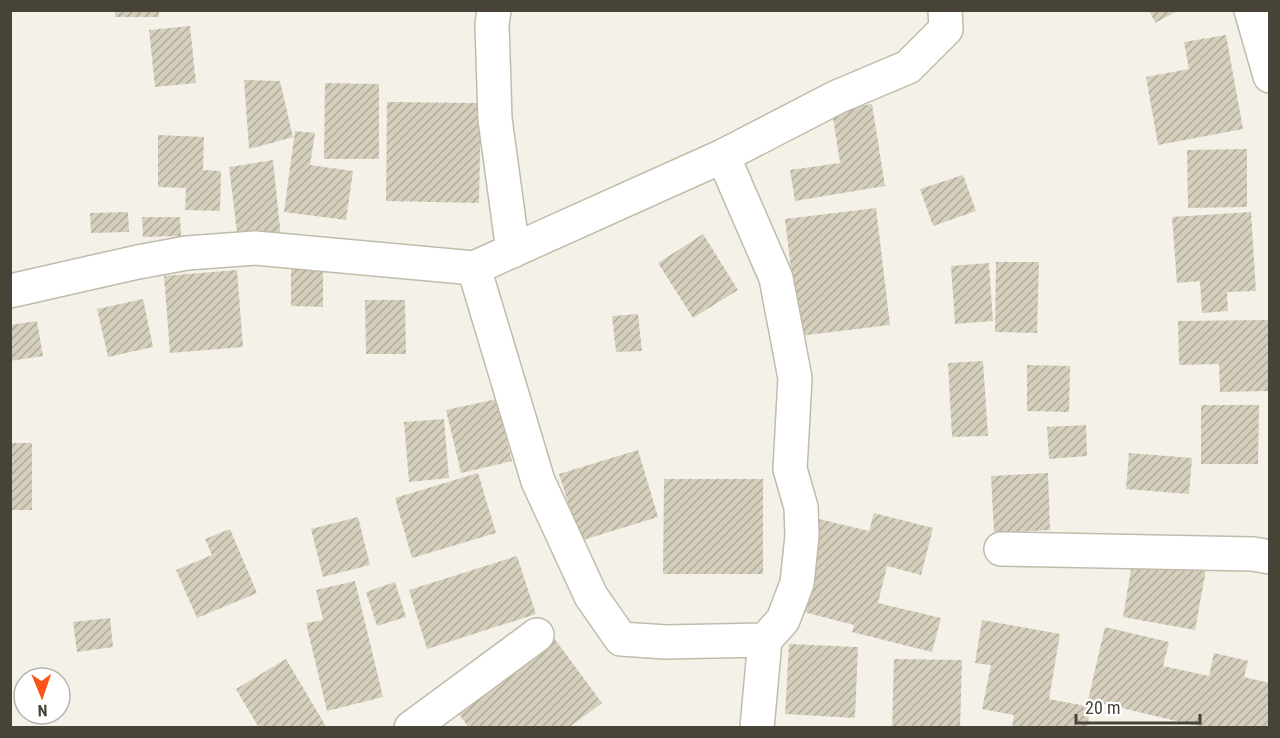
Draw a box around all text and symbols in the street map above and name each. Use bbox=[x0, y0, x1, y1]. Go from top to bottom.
north arrow bbox=[12, 666, 72, 726]
scale bar bbox=[1076, 687, 1200, 725]
text: 20 m bbox=[1085, 697, 1120, 718]
text: N bbox=[37, 701, 48, 720]

